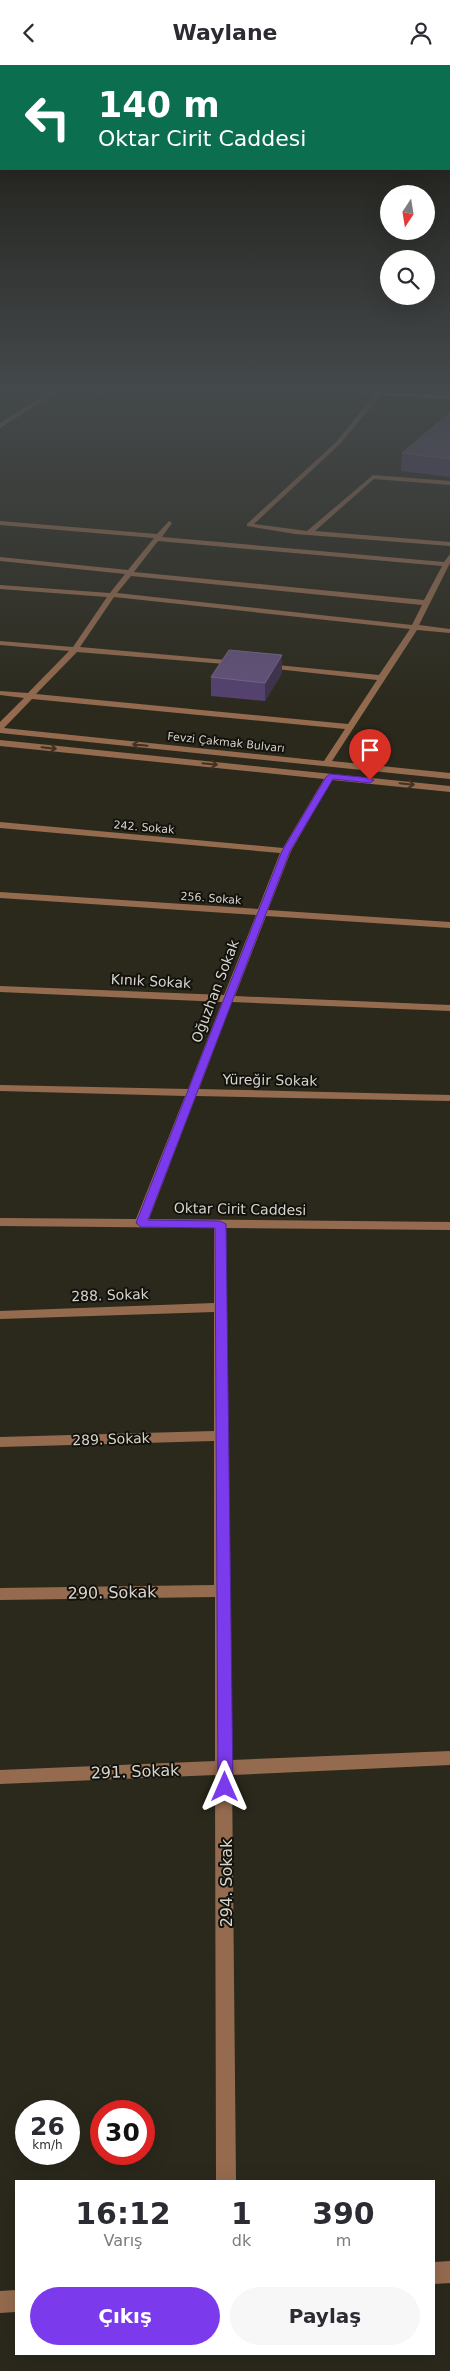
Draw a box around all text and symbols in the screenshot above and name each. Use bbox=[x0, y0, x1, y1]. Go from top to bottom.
icon: back bbox=[15, 19, 43, 47]
icon: person bbox=[407, 19, 435, 47]
text: Waylane bbox=[173, 20, 277, 45]
icon: left bbox=[15, 85, 80, 150]
text: 140 m bbox=[98, 85, 220, 125]
text: Oktar Cirit Caddesi bbox=[98, 126, 306, 151]
north arrow bbox=[380, 185, 435, 240]
map controls bbox=[380, 185, 435, 305]
button: search bbox=[380, 250, 435, 305]
pin bbox=[349, 729, 391, 780]
street label: Fevzi Çakmak Bulvarı bbox=[167, 730, 285, 755]
icon: arrive bbox=[356, 736, 384, 764]
one-way arrow bbox=[133, 740, 149, 749]
one-way arrow bbox=[40, 743, 56, 753]
one-way arrow bbox=[202, 760, 218, 769]
one-way arrow bbox=[398, 779, 414, 789]
street label: 242. Sokak bbox=[113, 818, 176, 837]
street label: 256. Sokak bbox=[180, 890, 242, 907]
street label: Oğuzhan Sokak bbox=[188, 936, 242, 1045]
street label: Kınık Sokak bbox=[110, 971, 192, 991]
street label: Yüreğir Sokak bbox=[221, 1071, 318, 1089]
street label: Oktar Cirit Caddesi bbox=[174, 1200, 306, 1218]
street label: 288. Sokak bbox=[71, 1286, 150, 1304]
street label: 289. Sokak bbox=[72, 1430, 151, 1448]
street label: 290. Sokak bbox=[67, 1582, 157, 1603]
street label: 291. Sokak bbox=[90, 1760, 180, 1783]
position arrow bbox=[198, 1760, 250, 1812]
street label: 294. Sokak bbox=[217, 1838, 236, 1927]
speed limit sign: 30 bbox=[90, 2100, 155, 2165]
text: 26 bbox=[30, 2112, 65, 2141]
text: km/h bbox=[32, 2138, 63, 2152]
text: 16:12 bbox=[75, 2196, 171, 2231]
text: 1 bbox=[231, 2196, 252, 2231]
text: 390 bbox=[312, 2196, 375, 2231]
text: Varış bbox=[104, 2231, 142, 2250]
text: dk bbox=[232, 2231, 251, 2250]
text: m bbox=[336, 2231, 351, 2250]
button: Çıkış bbox=[30, 2287, 220, 2345]
button: Paylaş bbox=[230, 2287, 420, 2345]

